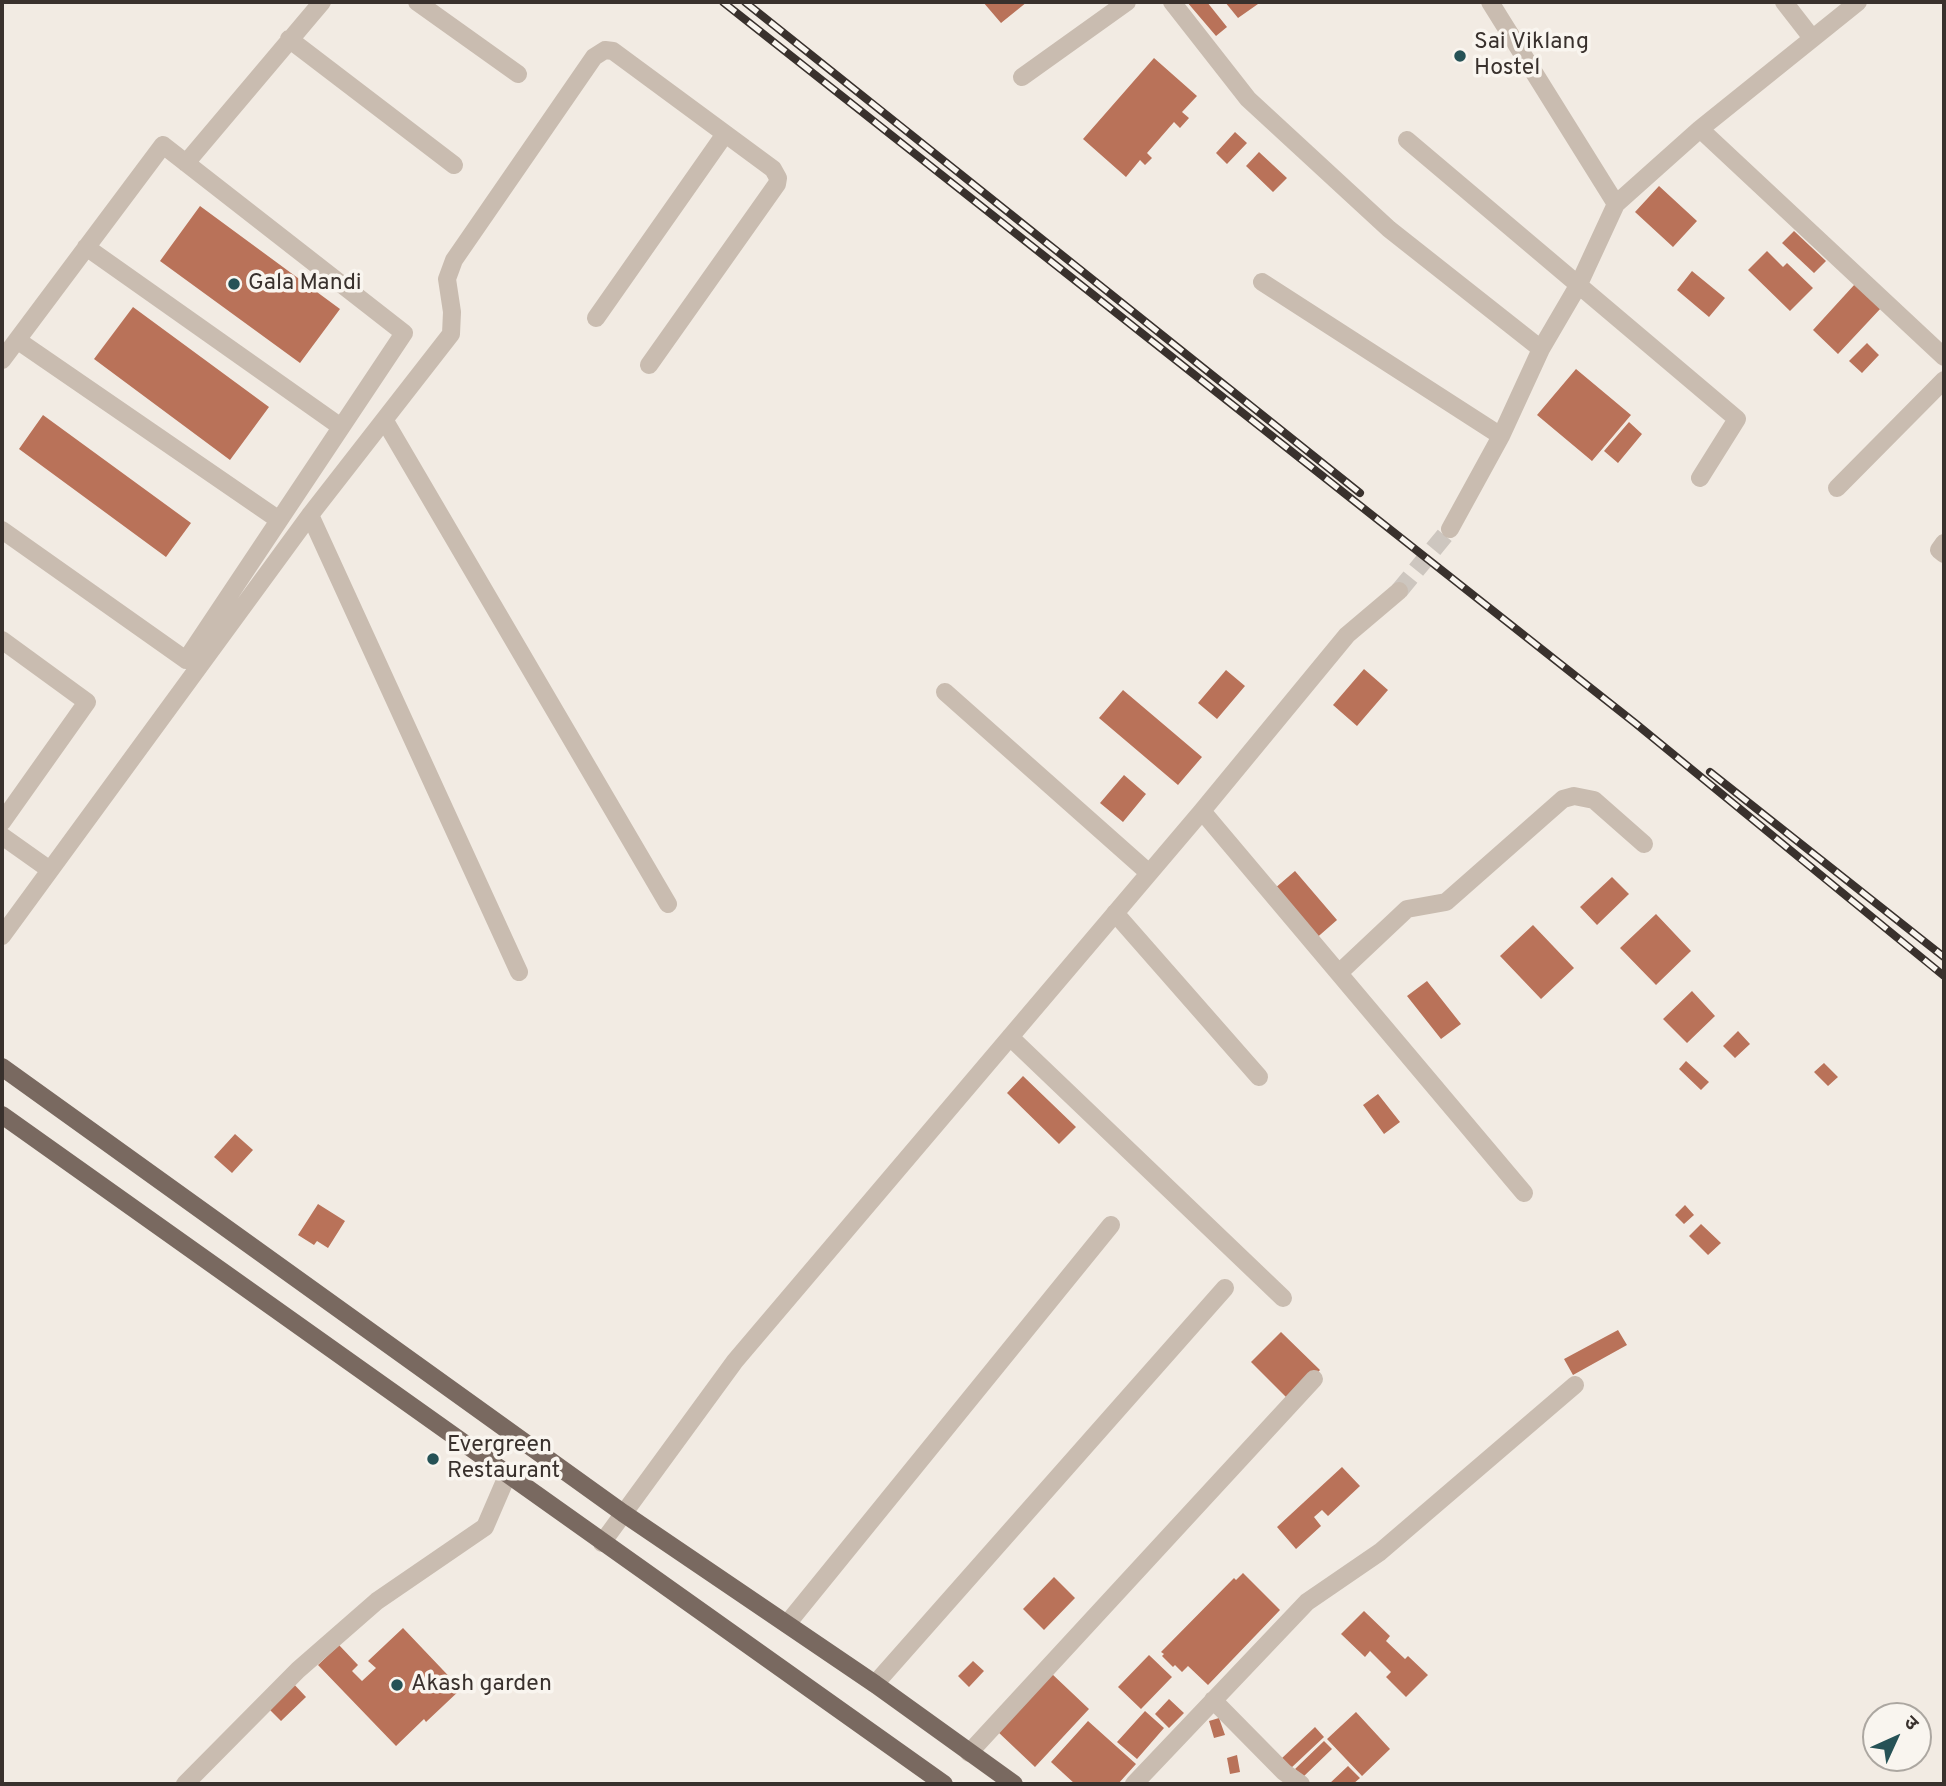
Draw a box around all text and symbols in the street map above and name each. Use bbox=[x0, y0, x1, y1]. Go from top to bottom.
place label: Sai Viklang Hostel bbox=[1474, 29, 1589, 83]
marker: Sai Viklang Hostel bbox=[1452, 48, 1468, 64]
place label: Gala Mandi bbox=[248, 270, 362, 298]
marker: Gala Mandi bbox=[226, 276, 242, 292]
place label: Evergreen Restaurant bbox=[447, 1432, 560, 1486]
marker: Evergreen Restaurant bbox=[425, 1451, 441, 1467]
place label: Akash garden bbox=[411, 1671, 552, 1699]
marker: Akash garden bbox=[389, 1677, 405, 1693]
north arrow bbox=[1862, 1702, 1932, 1772]
text: उ bbox=[1898, 1711, 1923, 1736]

